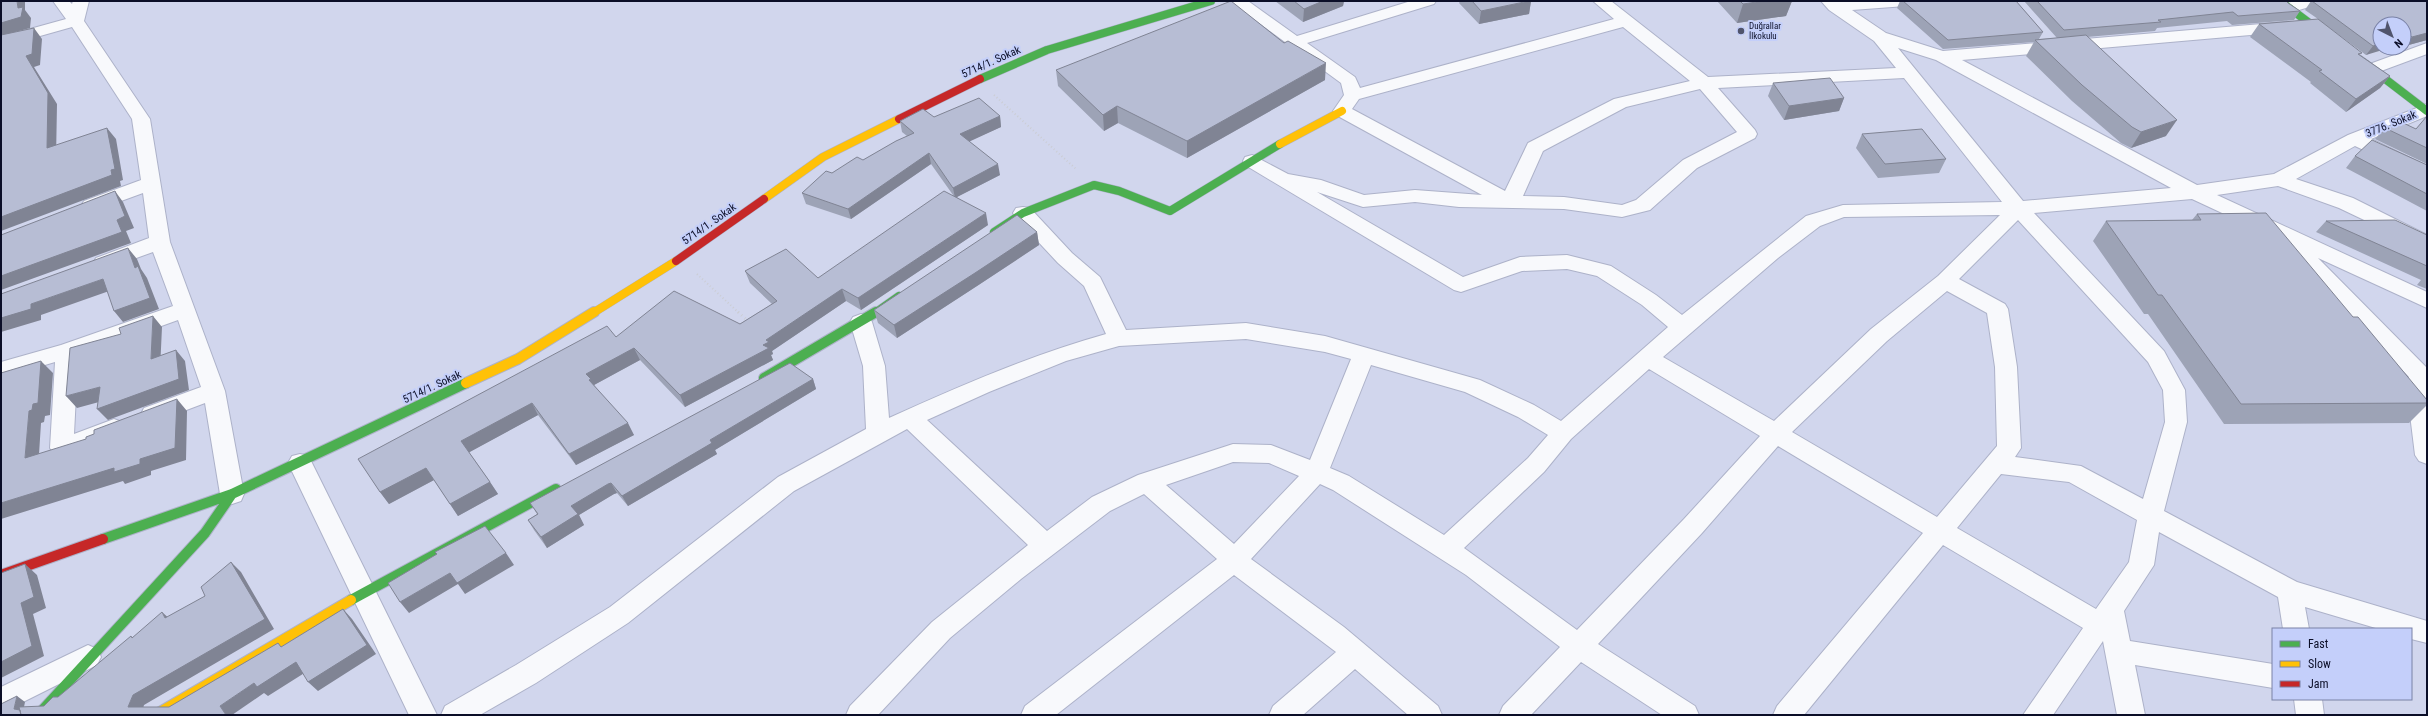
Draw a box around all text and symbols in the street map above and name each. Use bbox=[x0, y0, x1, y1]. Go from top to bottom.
north arrow bbox=[2372, 16, 2412, 56]
place label: Duğrallar İlkokulu bbox=[1749, 21, 1781, 41]
marker: Duğrallar İlkokulu bbox=[1736, 26, 1746, 36]
text: N bbox=[2391, 36, 2405, 50]
street label: 5714/1. Sokak bbox=[960, 43, 1022, 81]
street label: 3776. Sokak bbox=[2364, 108, 2418, 140]
street label: 5714/1. Sokak bbox=[679, 201, 739, 247]
street label: 5714/1. Sokak bbox=[401, 368, 463, 406]
legend bbox=[2272, 628, 2412, 700]
text: Fast bbox=[2308, 637, 2329, 651]
text: Slow bbox=[2308, 657, 2331, 671]
text: Jam bbox=[2308, 677, 2329, 691]

